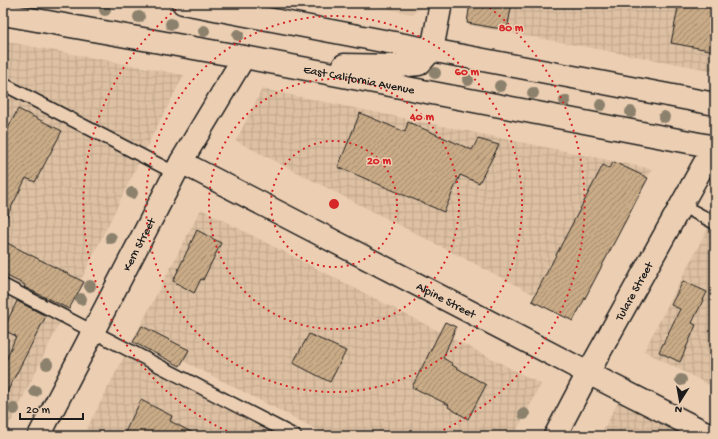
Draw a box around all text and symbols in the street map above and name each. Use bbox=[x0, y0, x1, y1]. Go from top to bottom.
text: 80 m bbox=[499, 22, 524, 36]
street label: East California Avenue bbox=[302, 63, 416, 99]
text: 60 m bbox=[455, 66, 480, 80]
text: 40 m bbox=[409, 111, 434, 125]
text: 20 m bbox=[367, 155, 392, 169]
centre of rings bbox=[327, 197, 341, 211]
street label: Kern Street bbox=[121, 215, 160, 274]
street label: Tulare Street bbox=[613, 259, 658, 325]
street label: Alpine Street bbox=[413, 280, 479, 323]
north arrow bbox=[660, 381, 700, 421]
scale bar bbox=[20, 395, 83, 421]
text: N bbox=[674, 402, 683, 415]
text: 20 m bbox=[26, 404, 51, 418]

